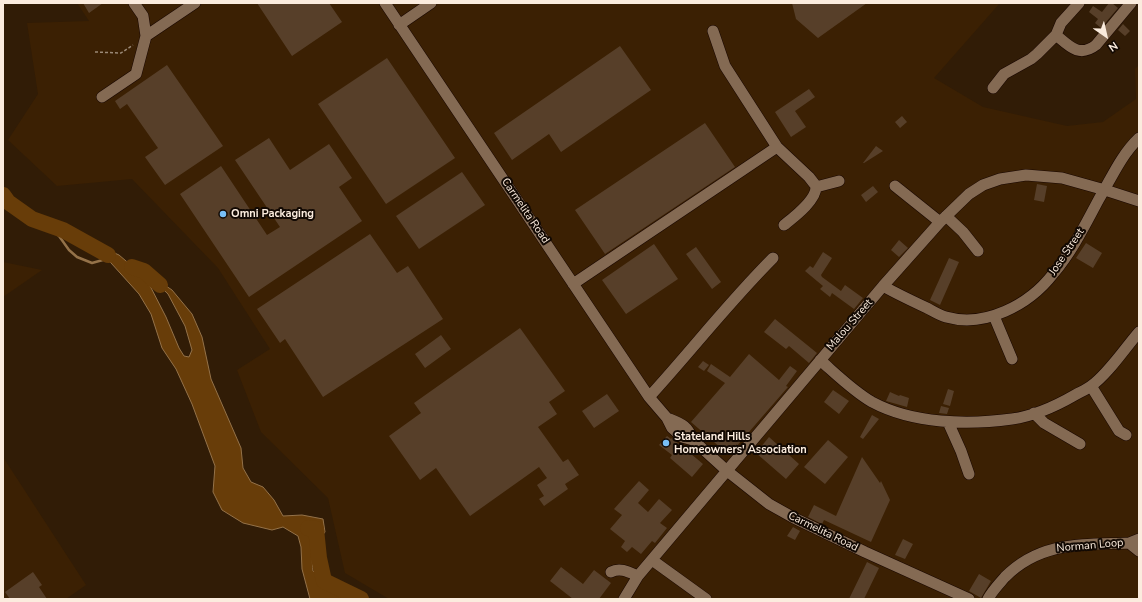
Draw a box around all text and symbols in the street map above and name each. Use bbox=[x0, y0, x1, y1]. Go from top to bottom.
north arrow bbox=[1086, 16, 1126, 56]
text: N bbox=[1105, 38, 1121, 55]
street label: Carmelita Road bbox=[498, 176, 552, 246]
place label: Omni Packaging bbox=[231, 207, 314, 221]
marker: Omni Packaging bbox=[218, 209, 228, 219]
street label: Jose Street bbox=[1047, 226, 1087, 278]
street label: Malou Street bbox=[824, 297, 876, 353]
place label: Stateland Hills Homeowners' Association bbox=[674, 430, 807, 456]
marker: Stateland Hills Homeowners' Association bbox=[661, 438, 671, 448]
street label: Carmelita Road bbox=[786, 509, 860, 555]
street label: Norman Loop bbox=[1056, 537, 1124, 555]

